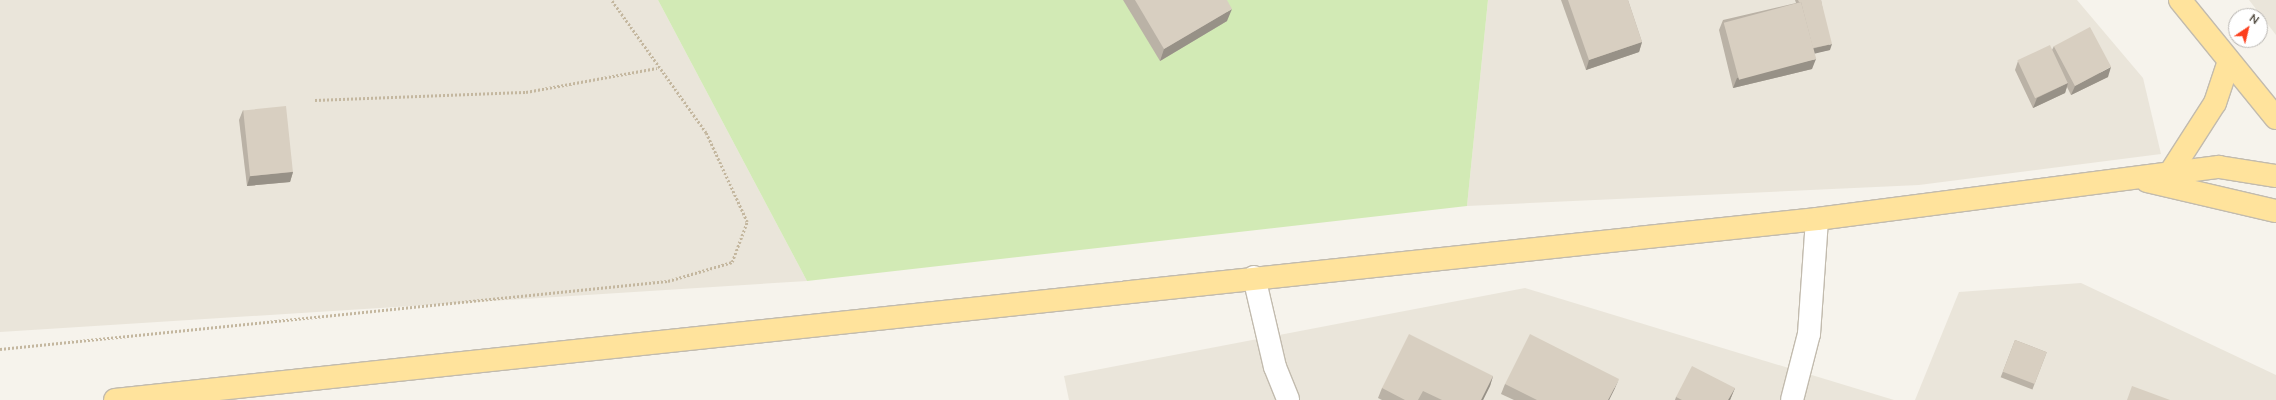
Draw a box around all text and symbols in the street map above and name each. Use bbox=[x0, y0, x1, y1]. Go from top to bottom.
north arrow bbox=[2228, 8, 2268, 48]
text: N bbox=[2247, 11, 2262, 26]

